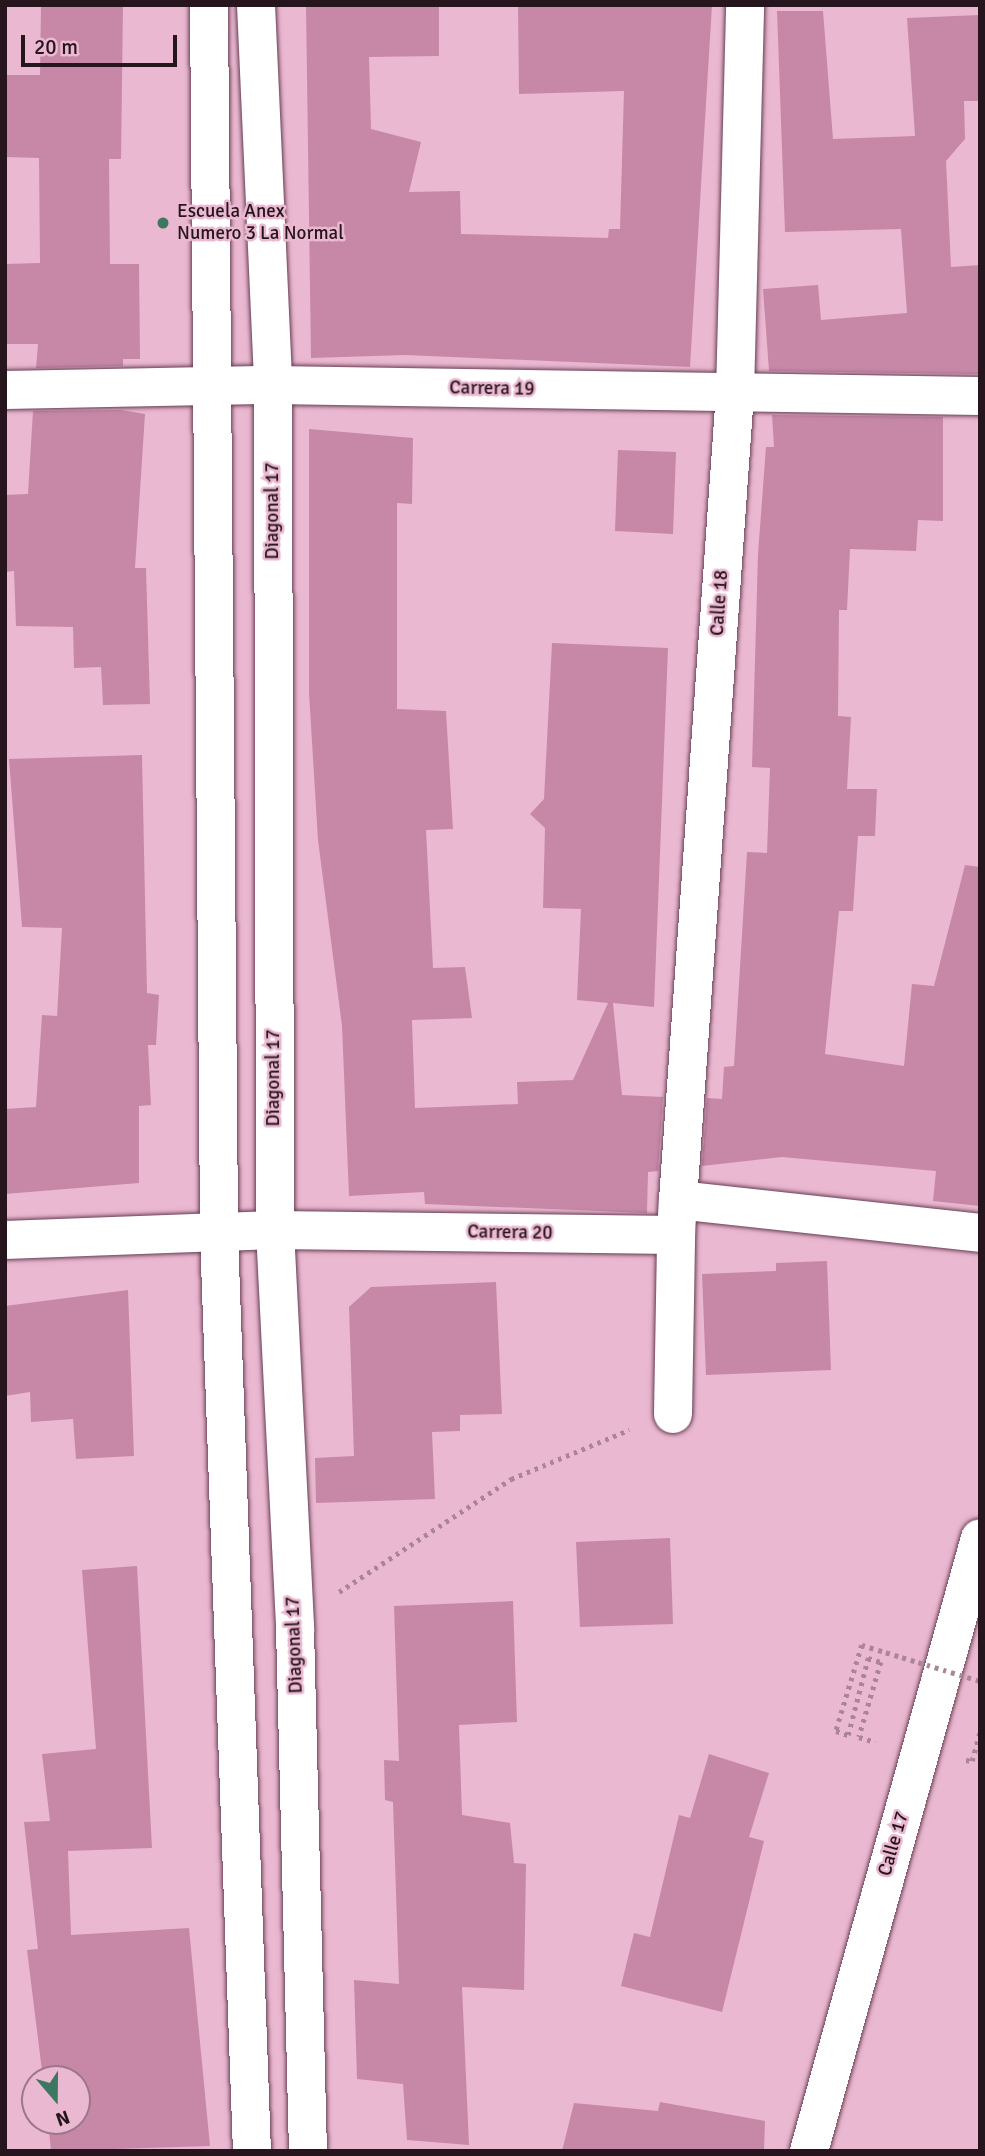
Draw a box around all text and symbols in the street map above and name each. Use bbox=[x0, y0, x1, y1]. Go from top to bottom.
scale bar bbox=[24, 21, 180, 65]
text: 20 m bbox=[34, 34, 78, 60]
place label: Escuela Anex Numero 3 La Normal bbox=[177, 201, 344, 245]
marker: Escuela Anex Numero 3 La Normal bbox=[155, 215, 171, 231]
street label: Carrera 19 bbox=[449, 377, 535, 401]
street label: Diagonal 17 bbox=[262, 462, 284, 560]
street label: Calle 18 bbox=[706, 569, 734, 637]
street label: Diagonal 17 bbox=[263, 1029, 285, 1127]
street label: Carrera 20 bbox=[467, 1221, 553, 1245]
street label: Diagonal 17 bbox=[282, 1596, 308, 1694]
street label: Calle 17 bbox=[874, 1809, 914, 1879]
north arrow bbox=[21, 2065, 91, 2135]
text: N bbox=[52, 2104, 73, 2131]

